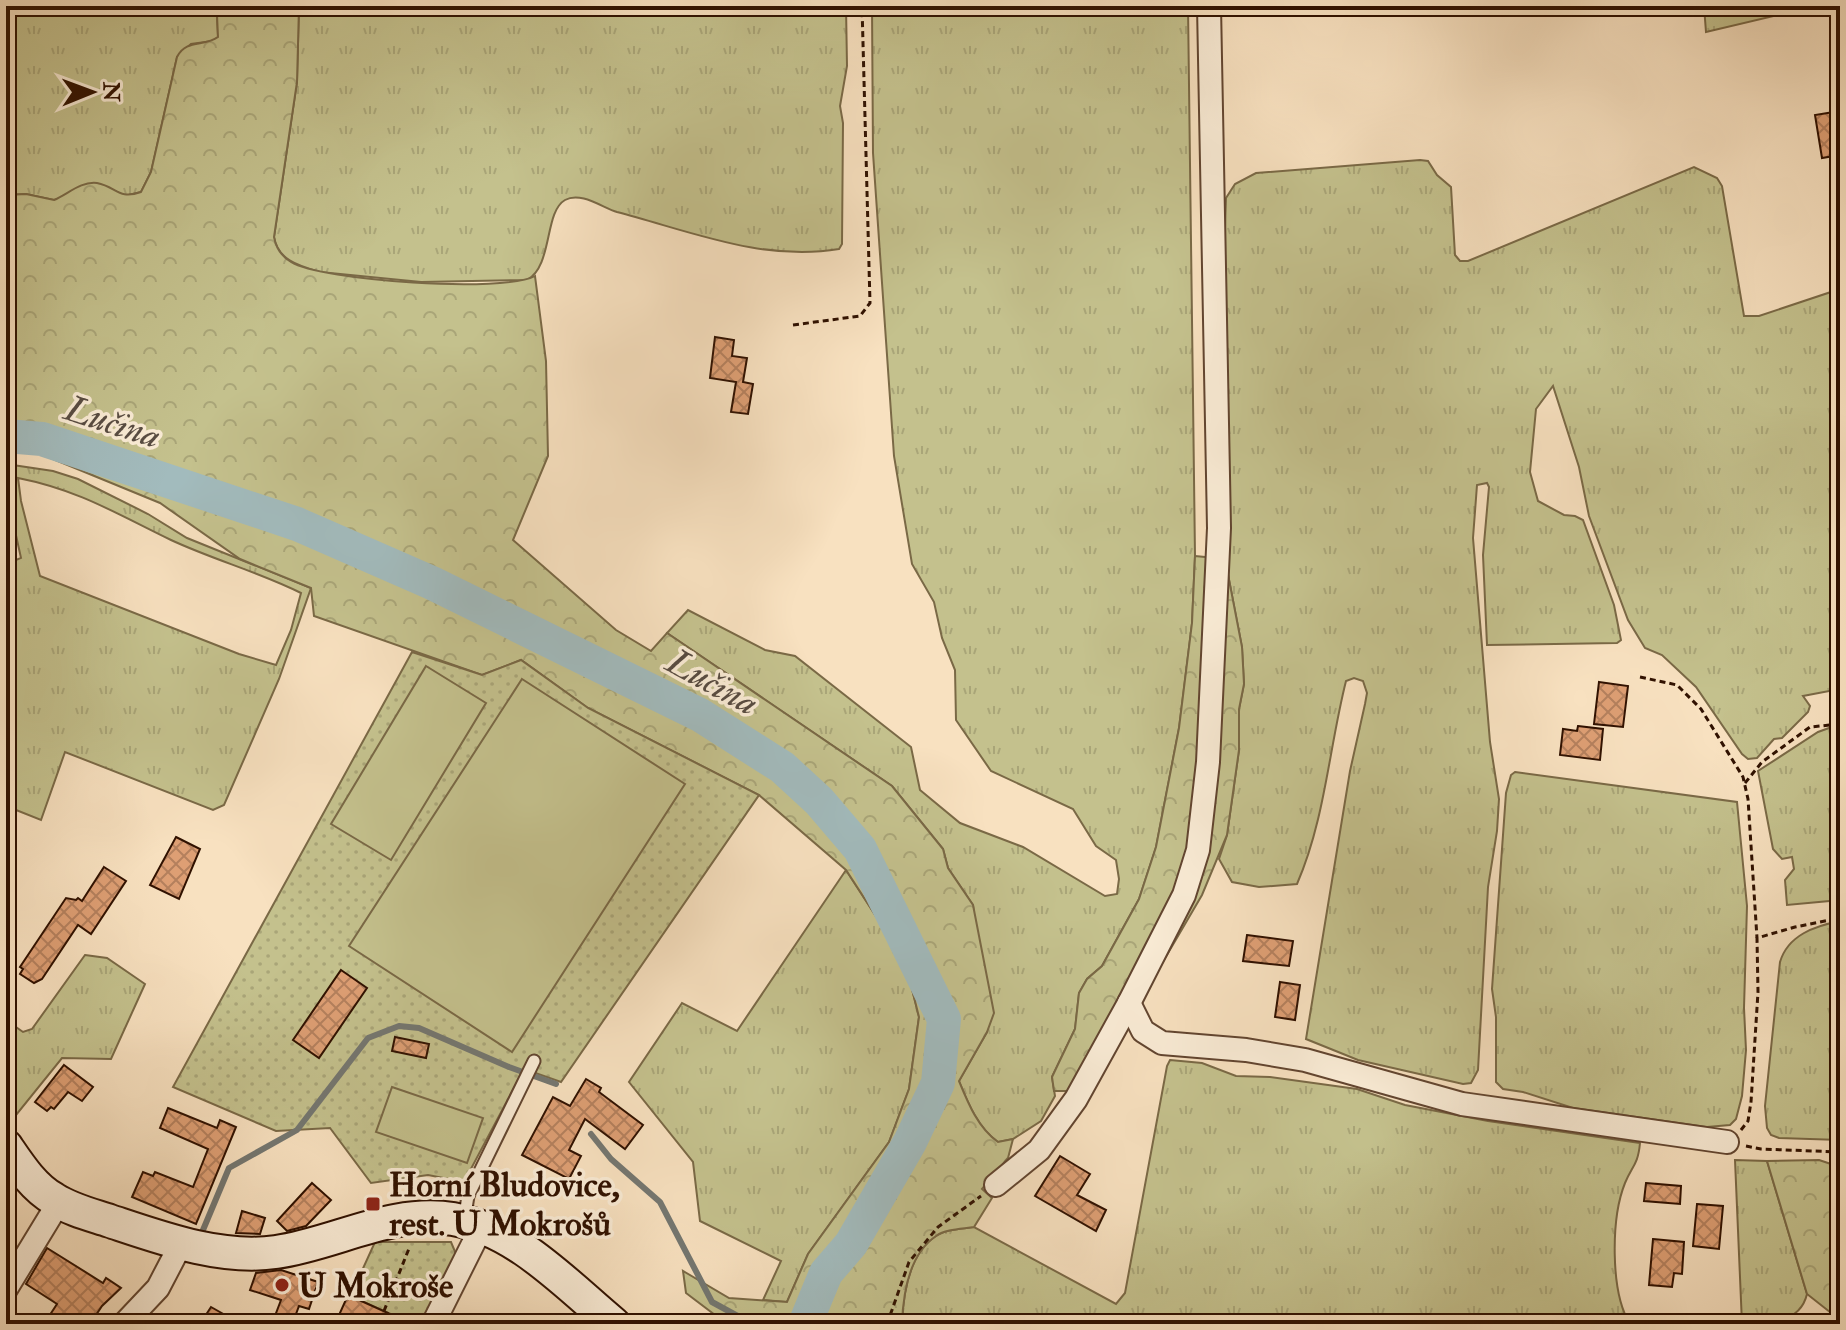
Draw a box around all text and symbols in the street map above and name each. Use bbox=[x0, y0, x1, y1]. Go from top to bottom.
north arrow bbox=[52, 52, 132, 132]
text: N bbox=[97, 81, 125, 102]
water label: Lučina bbox=[57, 385, 166, 459]
water label: Lučina bbox=[657, 638, 766, 726]
place label: Horní Bludovice, rest. U Mokrošů bbox=[389, 1164, 620, 1246]
marker: Horní Bludovice, rest. U Mokrošů bbox=[364, 1195, 382, 1213]
place label: U Mokroše bbox=[298, 1265, 454, 1308]
marker: U Mokroše bbox=[273, 1276, 291, 1294]

